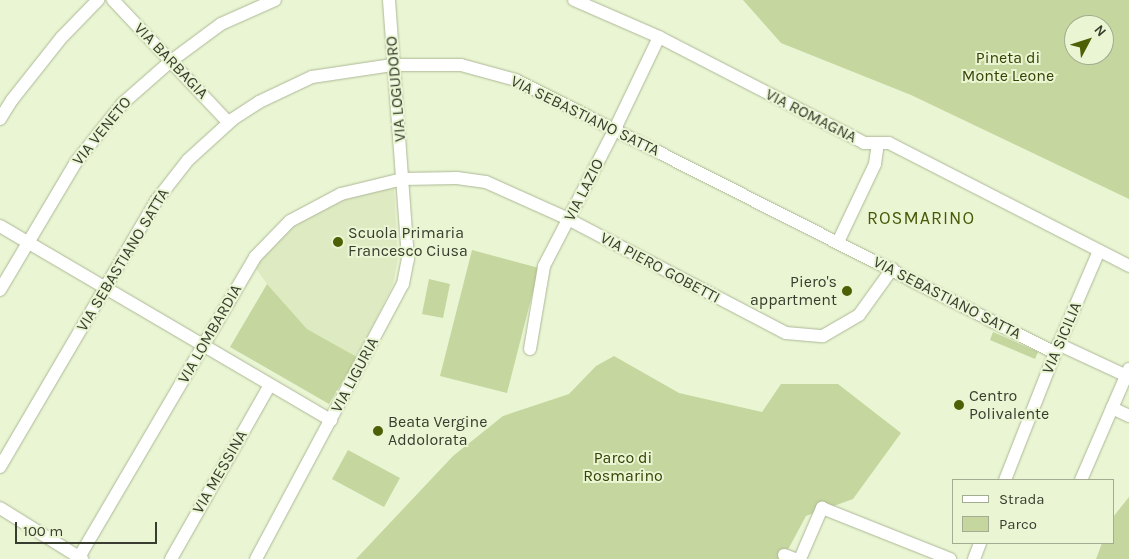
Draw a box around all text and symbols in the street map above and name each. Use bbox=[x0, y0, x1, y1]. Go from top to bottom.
north arrow bbox=[1064, 15, 1114, 65]
street label: VIA BARBAGIA bbox=[130, 19, 212, 103]
text: N bbox=[1090, 21, 1110, 40]
street label: VIA LOGUDORO bbox=[382, 35, 410, 143]
park label: Pineta di Monte Leone bbox=[962, 48, 1054, 86]
street label: VIA SEBASTIANO SATTA bbox=[507, 72, 663, 160]
street label: VIA ROMAGNA bbox=[762, 85, 860, 147]
street label: VIA VENETO bbox=[69, 93, 135, 169]
street label: VIA LAZIO bbox=[560, 156, 608, 224]
street label: VIA SEBASTIANO SATTA bbox=[73, 185, 173, 335]
district label: ROSMARINO bbox=[866, 207, 976, 229]
place label: Scuola Primaria Francesco Ciusa bbox=[348, 223, 468, 261]
street label: VIA PIERO GOBETTI bbox=[597, 228, 723, 308]
marker: Scuola Primaria Francesco Ciusa bbox=[332, 236, 344, 248]
street label: VIA SEBASTIANO SATTA bbox=[870, 252, 1024, 344]
place label: Piero's appartment bbox=[750, 272, 837, 310]
street label: VIA LOMBARDIA bbox=[174, 281, 246, 387]
marker: Piero's appartment bbox=[841, 285, 853, 297]
street label: VIA SICILIA bbox=[1038, 299, 1086, 377]
street label: VIA LIGURIA bbox=[327, 334, 383, 416]
place label: Centro Polivalente bbox=[969, 386, 1049, 424]
marker: Centro Polivalente bbox=[953, 399, 965, 411]
place label: Beata Vergine Addolorata bbox=[388, 412, 487, 450]
marker: Beata Vergine Addolorata bbox=[372, 425, 384, 437]
street label: VIA MESSINA bbox=[188, 427, 252, 517]
park label: Parco di Rosmarino bbox=[583, 448, 663, 486]
legend bbox=[952, 479, 1114, 544]
text: Strada bbox=[999, 490, 1045, 508]
scale bar bbox=[18, 512, 160, 544]
text: Parco bbox=[999, 515, 1037, 533]
text: 100 m bbox=[23, 522, 63, 540]

